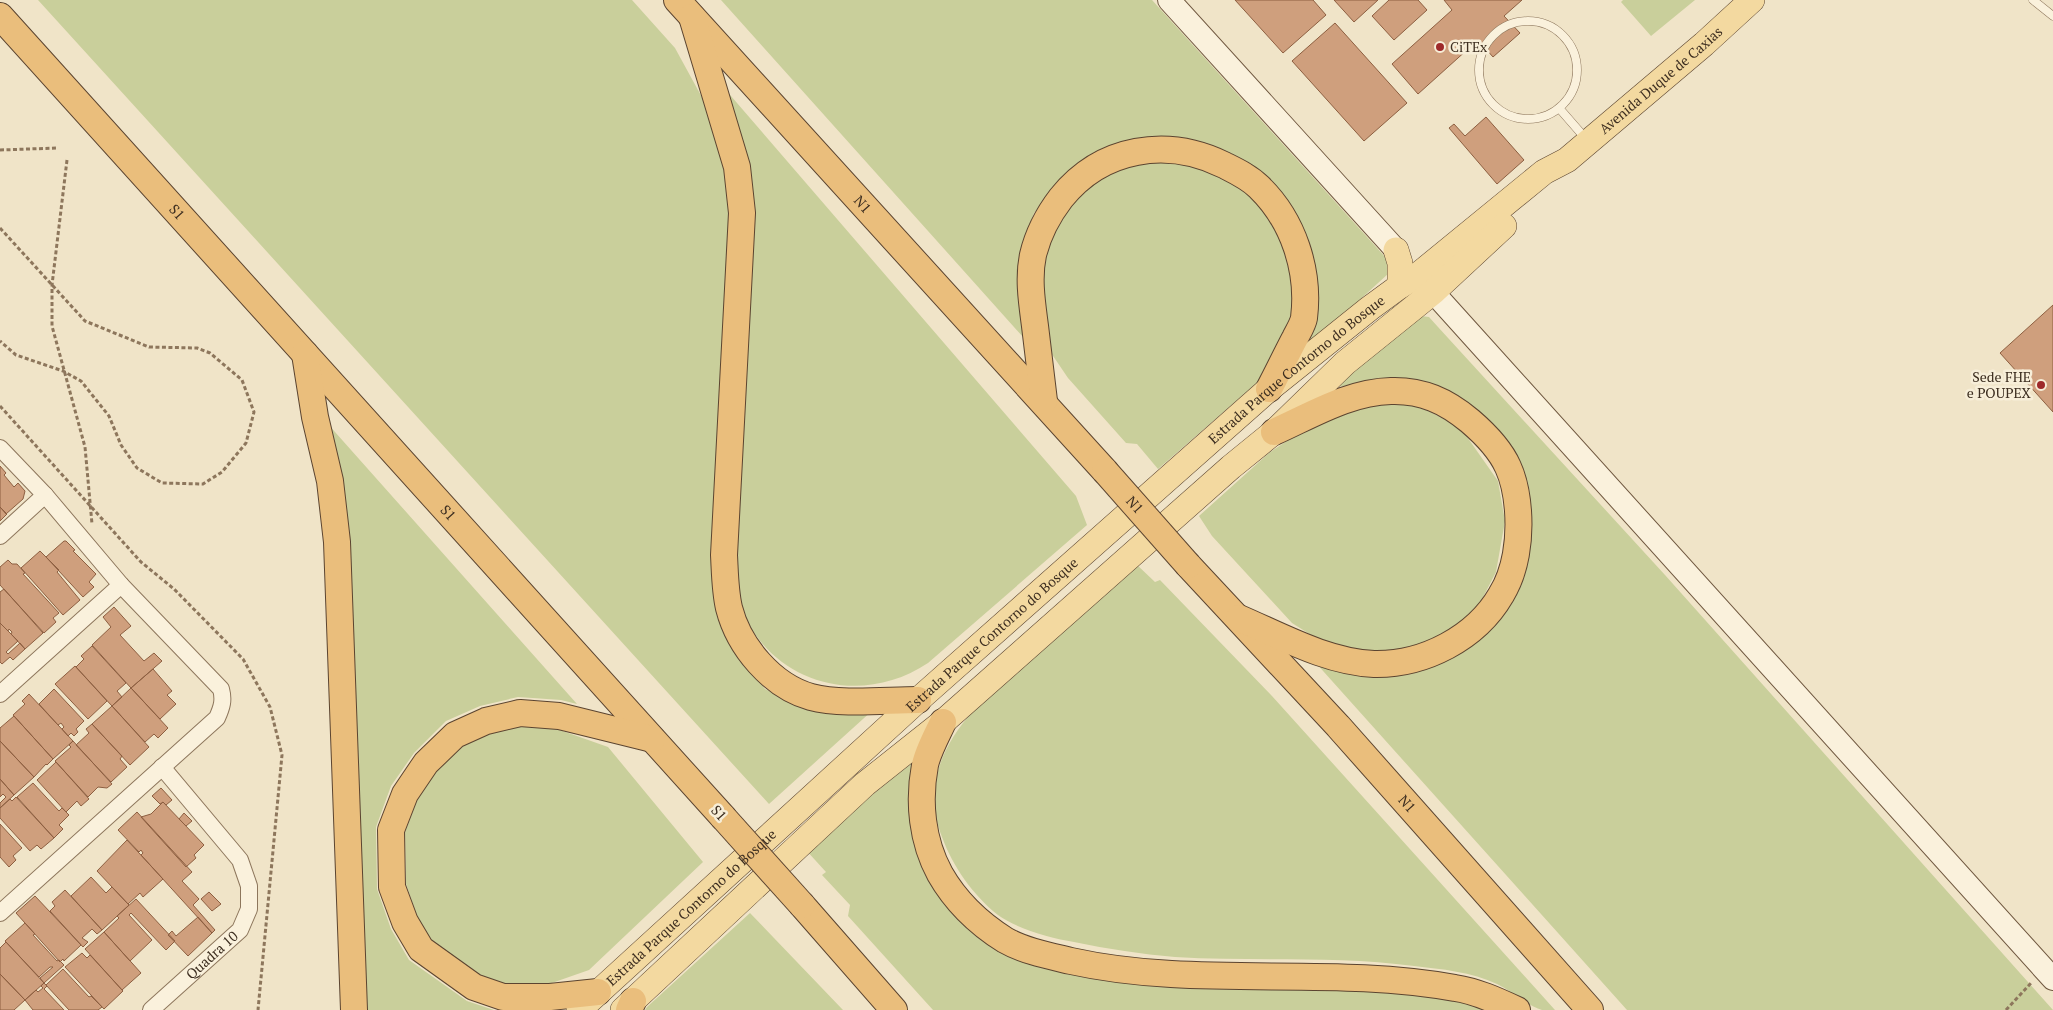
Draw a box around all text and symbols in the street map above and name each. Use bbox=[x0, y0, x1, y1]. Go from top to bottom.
street label: Avenida Duque de Caxias bbox=[1595, 22, 1726, 138]
place label: CiTEx bbox=[1450, 37, 1488, 56]
marker: CiTEx bbox=[1434, 41, 1446, 53]
street label: N1 bbox=[850, 191, 876, 217]
street label: S1 bbox=[165, 200, 189, 224]
street label: Estrada Parque Contorno do Bosque bbox=[1204, 290, 1388, 448]
place label: Sede FHE e POUPEX bbox=[1967, 367, 2032, 402]
marker: Sede FHE e POUPEX bbox=[2035, 379, 2047, 391]
street label: N1 bbox=[1122, 491, 1148, 517]
street label: S1 bbox=[437, 500, 461, 524]
street label: Estrada Parque Contorno do Bosque bbox=[901, 553, 1082, 716]
street label: N1 bbox=[1394, 790, 1420, 816]
street label: S1 bbox=[707, 801, 731, 825]
street label: Estrada Parque Contorno do Bosque bbox=[602, 824, 780, 990]
street label: Quadra 10 bbox=[181, 926, 242, 983]

